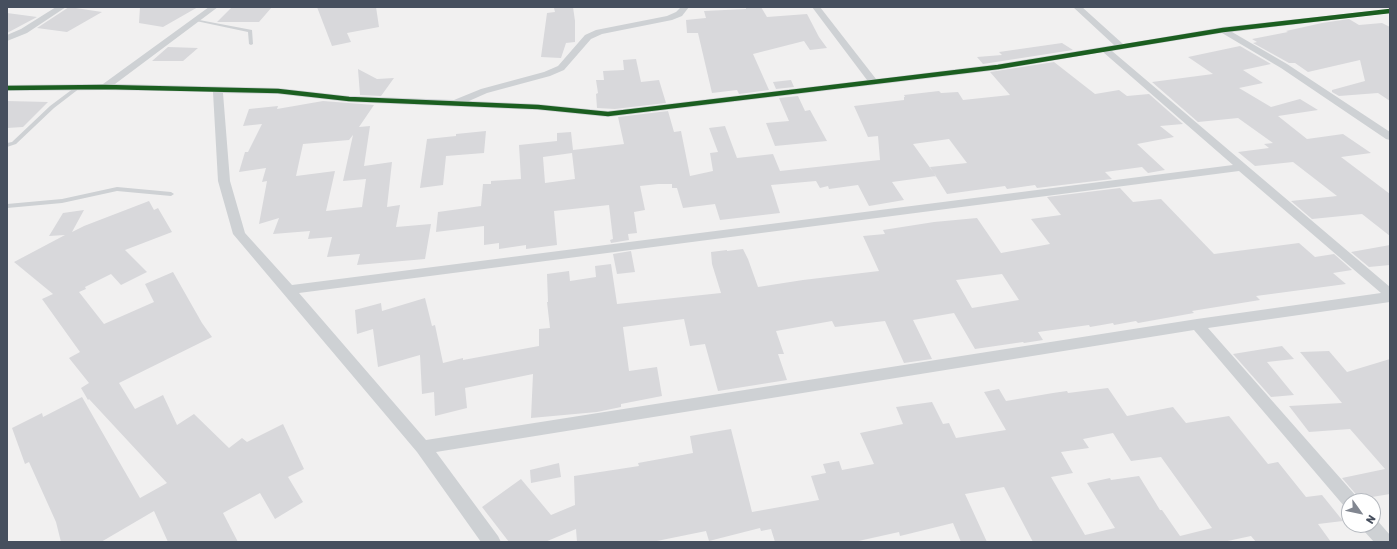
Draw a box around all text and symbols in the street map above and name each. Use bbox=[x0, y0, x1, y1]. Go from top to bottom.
north arrow bbox=[1341, 493, 1381, 533]
text: N bbox=[1363, 512, 1378, 526]

